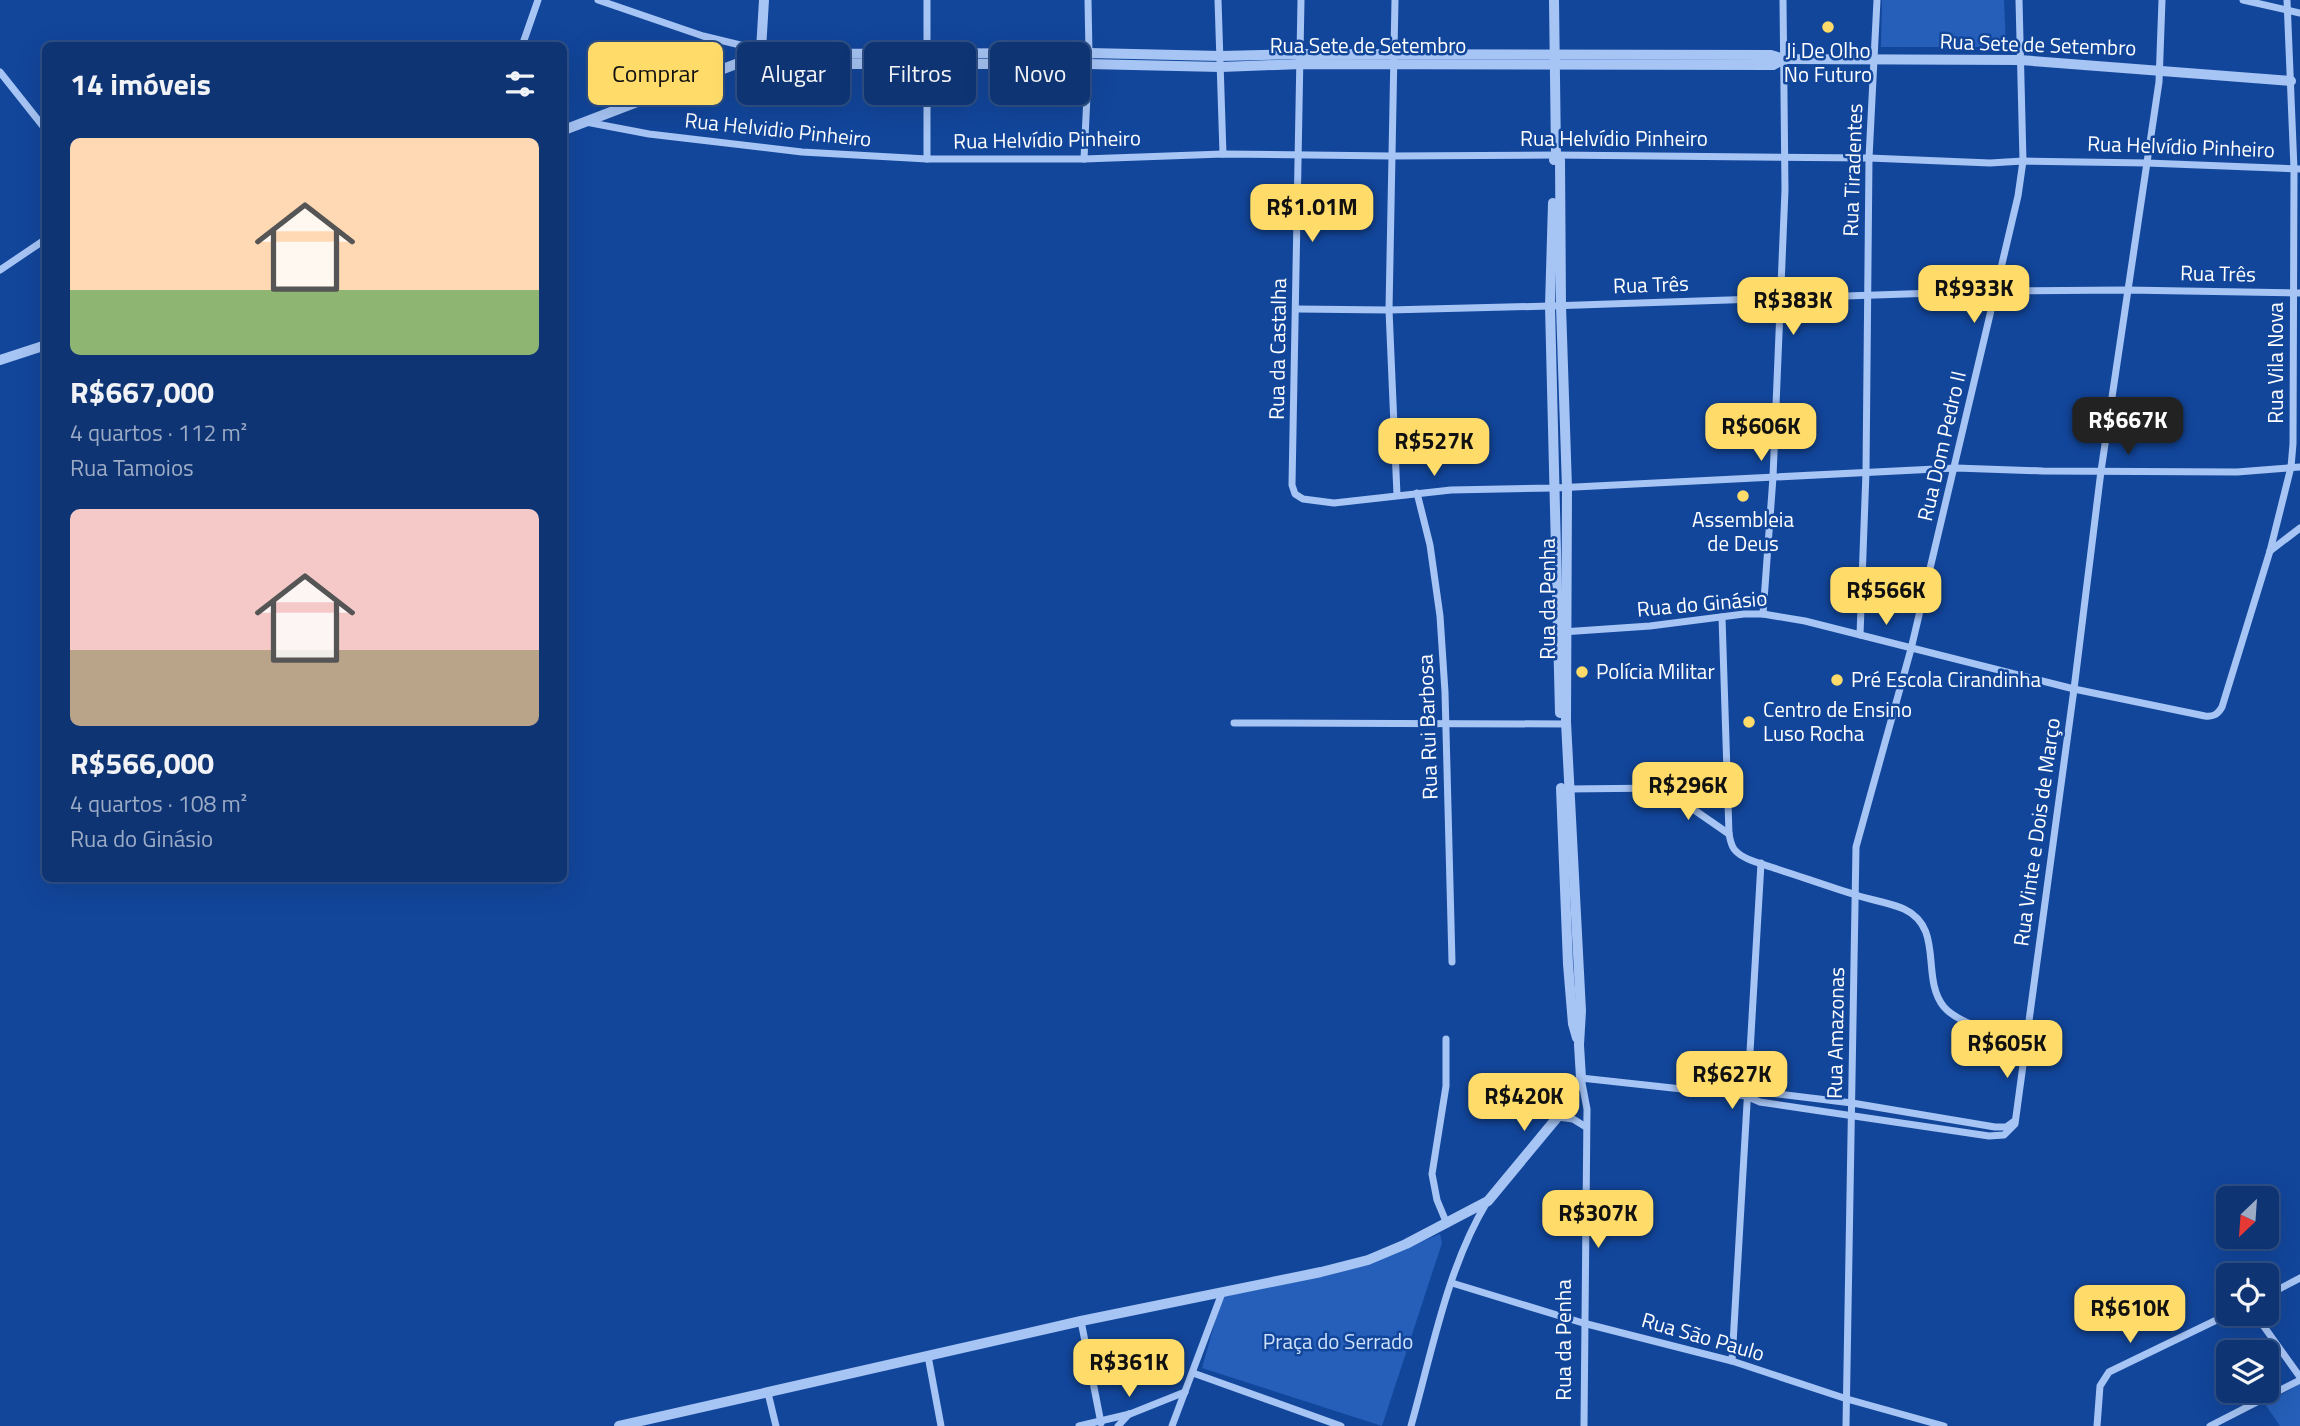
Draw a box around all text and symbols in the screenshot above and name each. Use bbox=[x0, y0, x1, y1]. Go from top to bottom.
marker: Ji De Olho No Futuro bbox=[1820, 19, 1836, 35]
street label: Rua Sete de Setembro bbox=[1939, 25, 2137, 63]
street label: Rua Sete de Setembro bbox=[1270, 29, 1466, 61]
place label: Ji De Olho No Futuro bbox=[1784, 34, 1872, 90]
chip: Comprar bbox=[588, 42, 723, 105]
chip: Alugar bbox=[737, 42, 850, 105]
chip: Filtros bbox=[864, 42, 976, 105]
chip: Novo bbox=[990, 42, 1090, 105]
text: 14 imóveis bbox=[70, 61, 211, 107]
icon: filters bbox=[501, 65, 539, 103]
street label: Rua Helvidio Pinheiro bbox=[683, 103, 873, 155]
street label: Rua Tiradentes bbox=[1834, 103, 1870, 237]
street label: Rua Helvídio Pinheiro bbox=[953, 121, 1141, 157]
street label: Rua Helvídio Pinheiro bbox=[1520, 122, 1708, 154]
street label: Rua Helvídio Pinheiro bbox=[2087, 127, 2275, 165]
icon: home bbox=[242, 184, 368, 310]
pin: R$1.01M bbox=[1247, 184, 1377, 244]
text: R$1.01M bbox=[1266, 189, 1358, 224]
street label: Rua Três bbox=[2180, 256, 2256, 290]
pin: R$933K bbox=[1917, 266, 2031, 325]
street label: Rua Três bbox=[1613, 267, 1689, 301]
text: R$933K bbox=[1934, 270, 2014, 305]
street label: Rua da Castalha bbox=[1260, 277, 1294, 420]
pin: R$383K bbox=[1736, 278, 1850, 337]
text: R$383K bbox=[1753, 282, 1833, 317]
street label: Rua Vila Nova bbox=[2259, 302, 2291, 424]
street label: Rua Dom Pedro II bbox=[1908, 368, 1974, 524]
text: R$667,000 bbox=[70, 369, 214, 415]
pin: R$667K bbox=[2071, 398, 2185, 457]
text: R$667K bbox=[2088, 402, 2168, 437]
pin: R$606K bbox=[1704, 404, 1818, 463]
text: R$606K bbox=[1721, 408, 1801, 443]
text: 4 quartos · 112 m² bbox=[70, 415, 247, 450]
pin: R$527K bbox=[1377, 419, 1491, 478]
text: R$527K bbox=[1394, 423, 1474, 458]
text: Rua Tamoios bbox=[70, 450, 194, 485]
marker: Assembleia de Deus bbox=[1735, 488, 1751, 504]
place label: Assembleia de Deus bbox=[1692, 503, 1794, 559]
street label: Rua da Penha bbox=[1531, 538, 1563, 660]
icon: home bbox=[242, 555, 368, 681]
pin: R$566K bbox=[1829, 568, 1943, 627]
text: R$566K bbox=[1846, 572, 1926, 607]
street label: Rua do Ginásio bbox=[1635, 581, 1768, 625]
street label: Rua Rui Barbosa bbox=[1408, 653, 1446, 800]
place label: Polícia Militar bbox=[1596, 655, 1715, 687]
place label: Pré Escola Cirandinha bbox=[1851, 663, 2042, 695]
marker: Polícia Militar bbox=[1574, 664, 1590, 680]
marker: Pré Escola Cirandinha bbox=[1829, 672, 1845, 688]
place label: Centro de Ensino Luso Rocha bbox=[1763, 693, 1912, 749]
marker: Centro de Ensino Luso Rocha bbox=[1741, 714, 1757, 730]
street label: Rua Vinte e Dois de Março bbox=[2004, 716, 2068, 948]
text: R$566,000 bbox=[70, 740, 214, 786]
pin: R$296K bbox=[1631, 762, 1745, 822]
text: R$296K bbox=[1648, 767, 1728, 802]
text: 4 quartos · 108 m² bbox=[70, 786, 247, 821]
text: Rua do Ginásio bbox=[70, 821, 213, 856]
street label: Rua Amazonas bbox=[1818, 967, 1852, 1099]
pin: R$605K bbox=[1950, 1020, 2064, 1080]
text: R$605K bbox=[1967, 1025, 2047, 1060]
pin: R$627K bbox=[1675, 1052, 1789, 1111]
text: R$627K bbox=[1692, 1056, 1772, 1091]
pin: R$420K bbox=[1467, 1074, 1581, 1133]
text: R$420K bbox=[1484, 1078, 1564, 1113]
north arrow bbox=[2216, 1186, 2278, 1250]
map controls bbox=[2216, 1186, 2279, 1403]
pin: R$307K bbox=[1541, 1190, 1655, 1250]
text: R$307K bbox=[1558, 1195, 1638, 1230]
button: locate bbox=[2216, 1263, 2279, 1326]
street label: Rua da Penha bbox=[1547, 1279, 1579, 1401]
pin: R$610K bbox=[2073, 1286, 2187, 1345]
text: R$610K bbox=[2090, 1290, 2170, 1325]
street label: Rua São Paulo bbox=[1638, 1303, 1769, 1369]
park label: Praça do Serrado bbox=[1263, 1325, 1413, 1357]
pin: R$361K bbox=[1072, 1340, 1186, 1399]
button: layers bbox=[2216, 1340, 2279, 1403]
text: R$361K bbox=[1089, 1344, 1169, 1379]

